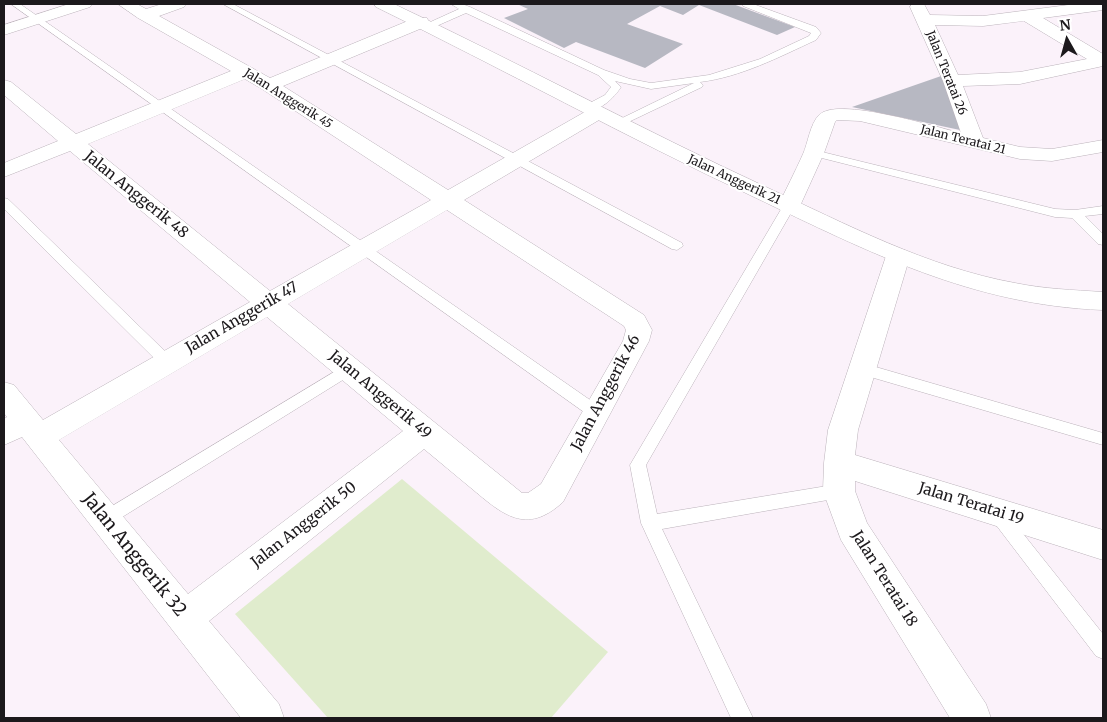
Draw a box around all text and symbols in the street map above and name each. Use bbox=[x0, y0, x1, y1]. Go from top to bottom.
north arrow bbox=[1042, 15, 1092, 65]
text: N bbox=[1059, 16, 1072, 35]
street label: Jalan Teratai 26 bbox=[923, 29, 969, 117]
street label: Jalan Anggerik 45 bbox=[241, 66, 335, 132]
street label: Jalan Teratai 21 bbox=[919, 122, 1007, 158]
street label: Jalan Anggerik 48 bbox=[80, 148, 192, 242]
street label: Jalan Anggerik 21 bbox=[685, 152, 783, 208]
street label: Jalan Anggerik 47 bbox=[183, 279, 301, 357]
street label: Jalan Anggerik 46 bbox=[568, 332, 644, 454]
street label: Jalan Anggerik 49 bbox=[325, 347, 435, 443]
street label: Jalan Anggerik 50 bbox=[248, 478, 360, 572]
street label: Jalan Teratai 19 bbox=[916, 479, 1026, 529]
street label: Jalan Anggerik 32 bbox=[77, 489, 191, 621]
street label: Jalan Teratai 18 bbox=[847, 528, 921, 630]

